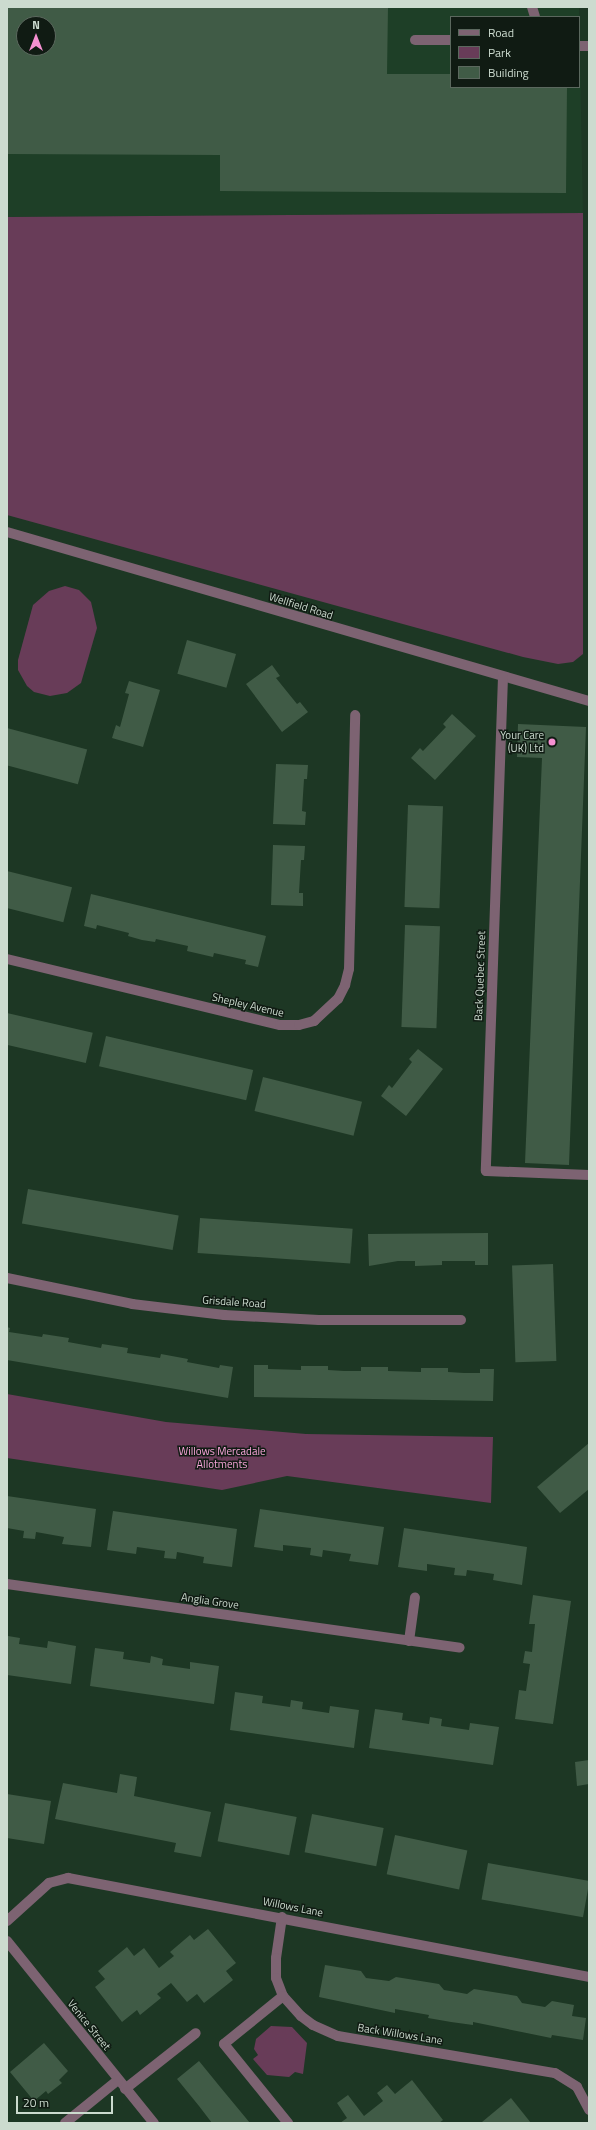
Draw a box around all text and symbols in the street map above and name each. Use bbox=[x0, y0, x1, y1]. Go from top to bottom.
north arrow bbox=[16, 16, 56, 56]
legend bbox=[450, 16, 580, 88]
text: N bbox=[32, 17, 40, 33]
text: Road bbox=[488, 23, 514, 42]
text: Park bbox=[488, 43, 511, 62]
text: Building bbox=[488, 63, 529, 82]
street label: Wellfield Road bbox=[267, 590, 335, 622]
place label: Your Care (UK) Ltd bbox=[500, 729, 544, 755]
marker: Your Care (UK) Ltd bbox=[547, 737, 557, 747]
street label: Back Quebec Street bbox=[472, 931, 488, 1021]
street label: Shepley Avenue bbox=[211, 990, 285, 1020]
street label: Grisdale Road bbox=[202, 1293, 266, 1311]
park label: Willows Mercadale Allotments bbox=[178, 1445, 266, 1471]
street label: Anglia Grove bbox=[180, 1590, 240, 1612]
street label: Willows Lane bbox=[262, 1895, 324, 1919]
street label: Venice Street bbox=[65, 1997, 113, 2053]
street label: Back Willows Lane bbox=[357, 2021, 443, 2047]
scale bar bbox=[18, 2088, 115, 2114]
text: 20 m bbox=[23, 2093, 49, 2112]

